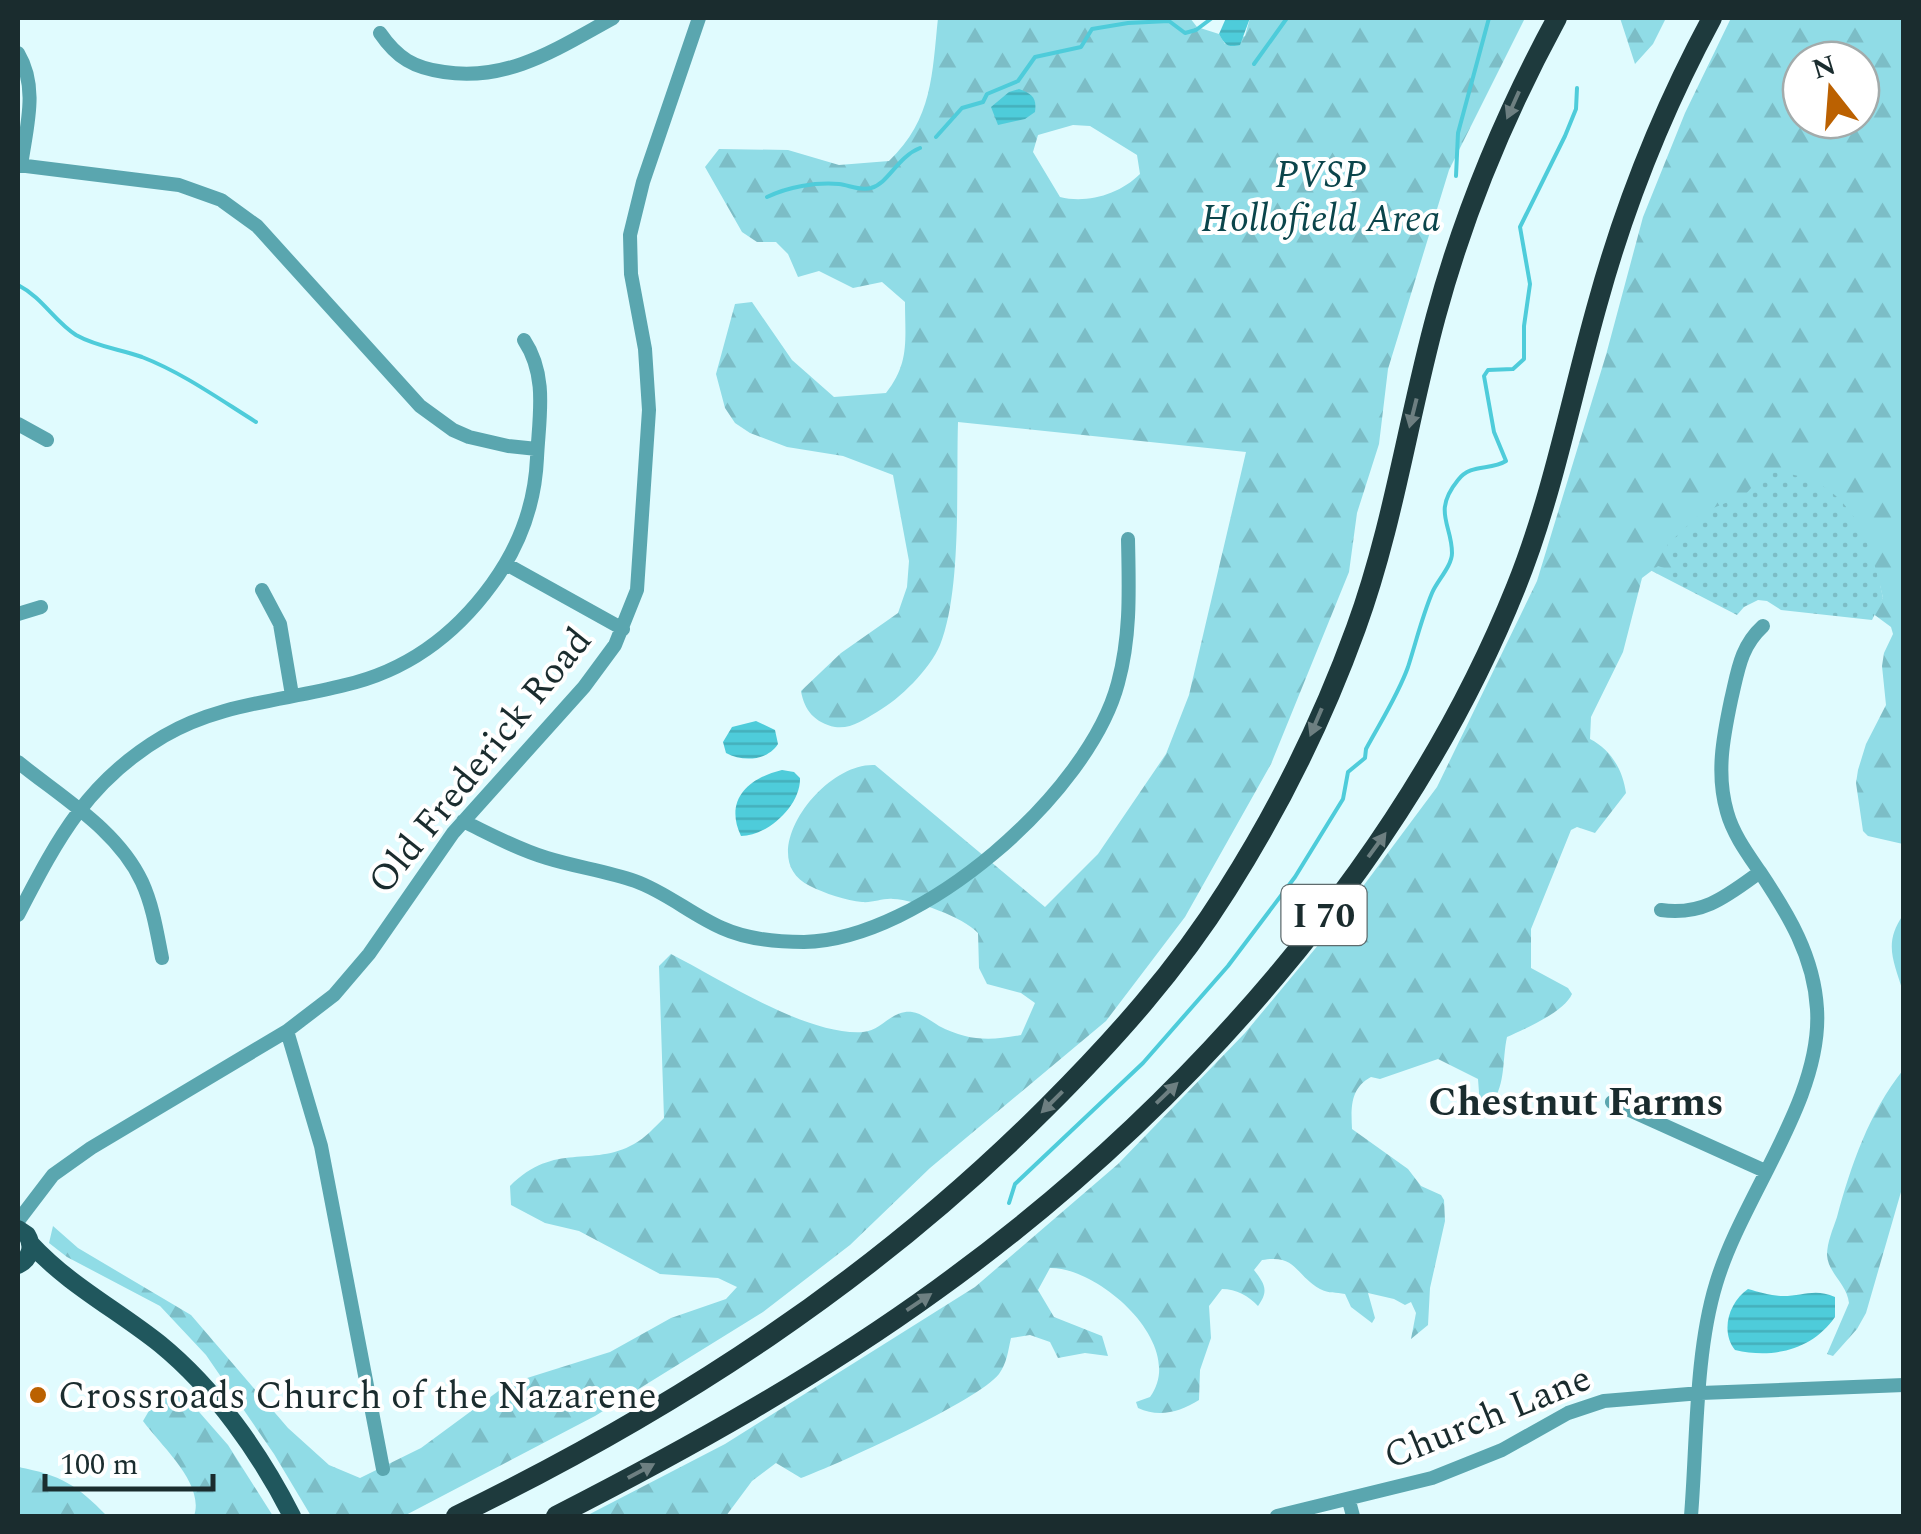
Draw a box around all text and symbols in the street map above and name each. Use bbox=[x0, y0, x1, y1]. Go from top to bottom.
north arrow bbox=[1781, 40, 1881, 140]
text: N bbox=[1807, 44, 1841, 91]
one-way arrow bbox=[1505, 91, 1522, 120]
park label: PVSP Hollofield Area bbox=[1201, 147, 1441, 249]
one-way arrow bbox=[1404, 398, 1420, 429]
street label: Old Frederick Road bbox=[354, 615, 607, 908]
one-way arrow bbox=[1308, 708, 1324, 737]
one-way arrow bbox=[1367, 832, 1386, 858]
road number: I 70 bbox=[1282, 885, 1366, 945]
district label: Chestnut Farms bbox=[1428, 1073, 1724, 1134]
one-way arrow bbox=[1155, 1081, 1179, 1105]
one-way arrow bbox=[1041, 1089, 1065, 1113]
one-way arrow bbox=[906, 1293, 933, 1312]
street label: Church Lane bbox=[1375, 1350, 1600, 1486]
place label: Crossroads Church of the Nazarene bbox=[58, 1368, 657, 1426]
marker: Crossroads Church of the Nazarene bbox=[27, 1384, 49, 1406]
scale bar bbox=[45, 1429, 212, 1491]
text: 100 m bbox=[60, 1442, 138, 1488]
one-way arrow bbox=[627, 1462, 656, 1479]

